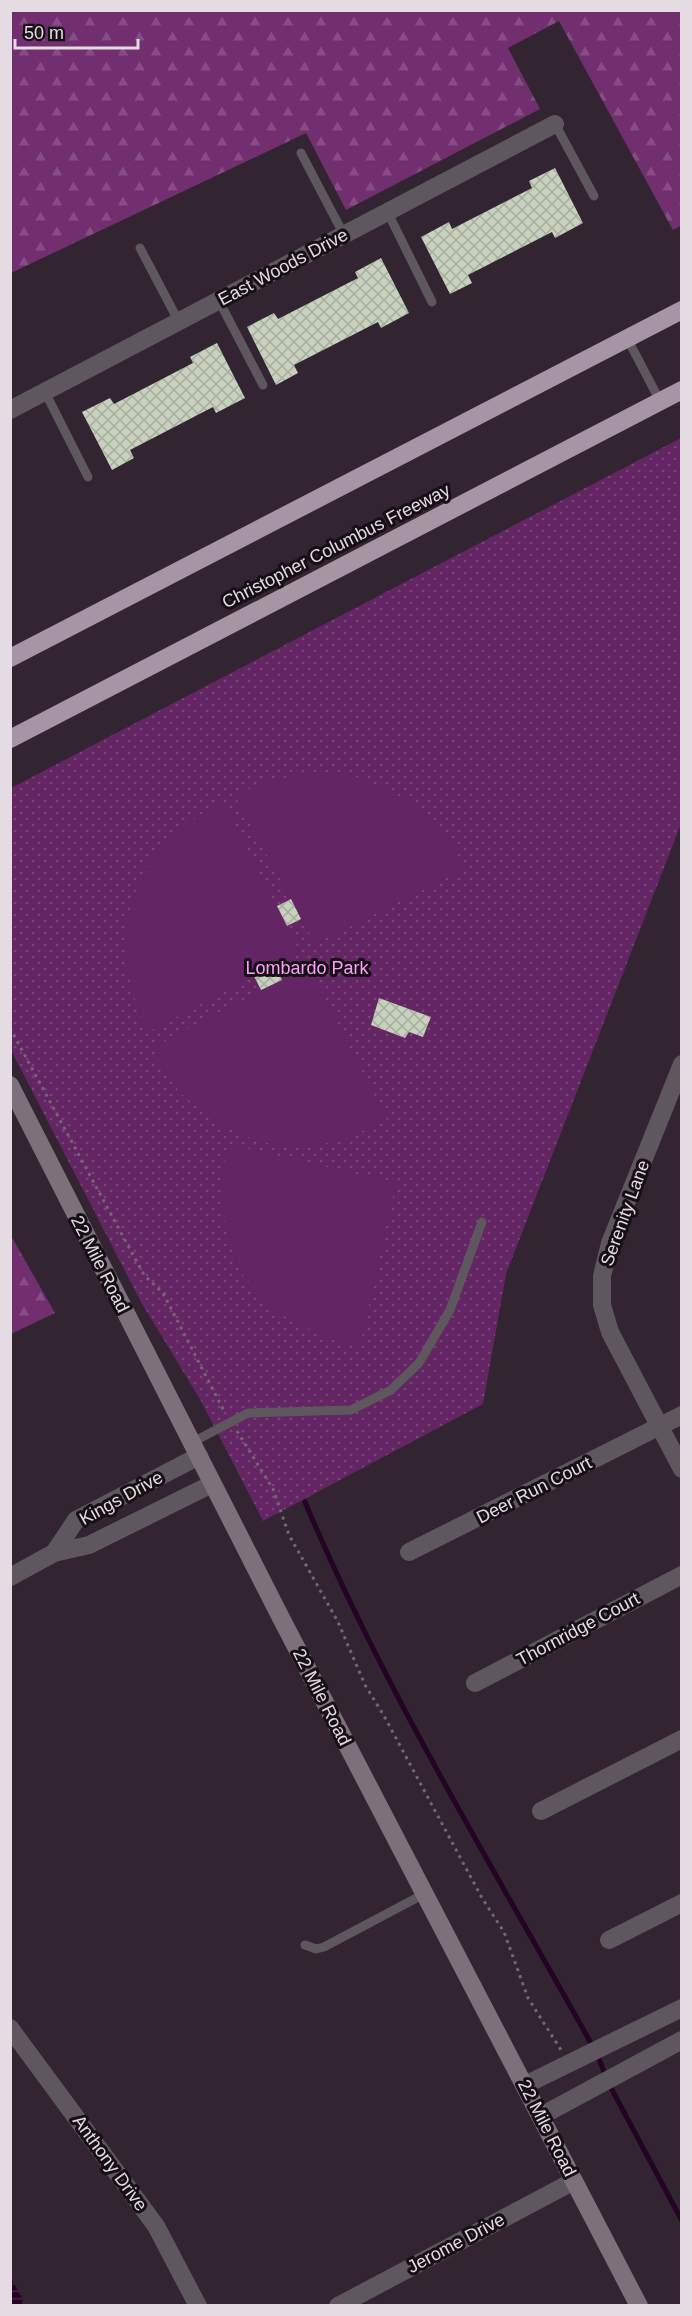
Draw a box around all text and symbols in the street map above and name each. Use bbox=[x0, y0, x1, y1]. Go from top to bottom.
scale bar bbox=[15, 12, 138, 50]
text: 50 m bbox=[24, 23, 64, 43]
street label: East Woods Drive bbox=[215, 224, 351, 310]
street label: Christopher Columbus Freeway bbox=[219, 480, 453, 612]
park label: Lombardo Park bbox=[245, 958, 370, 978]
street label: Serenity Lane bbox=[597, 1157, 653, 1269]
street label: 22 Mile Road bbox=[67, 1212, 133, 1316]
street label: Deer Run Court bbox=[473, 1452, 595, 1528]
street label: Kings Drive bbox=[76, 1467, 166, 1529]
street label: Thornridge Court bbox=[513, 1588, 643, 1670]
street label: 22 Mile Road bbox=[289, 1645, 355, 1749]
street label: 22 Mile Road bbox=[514, 2076, 580, 2180]
street label: Anthony Drive bbox=[69, 2111, 151, 2215]
street label: Jerome Drive bbox=[404, 2209, 508, 2277]

